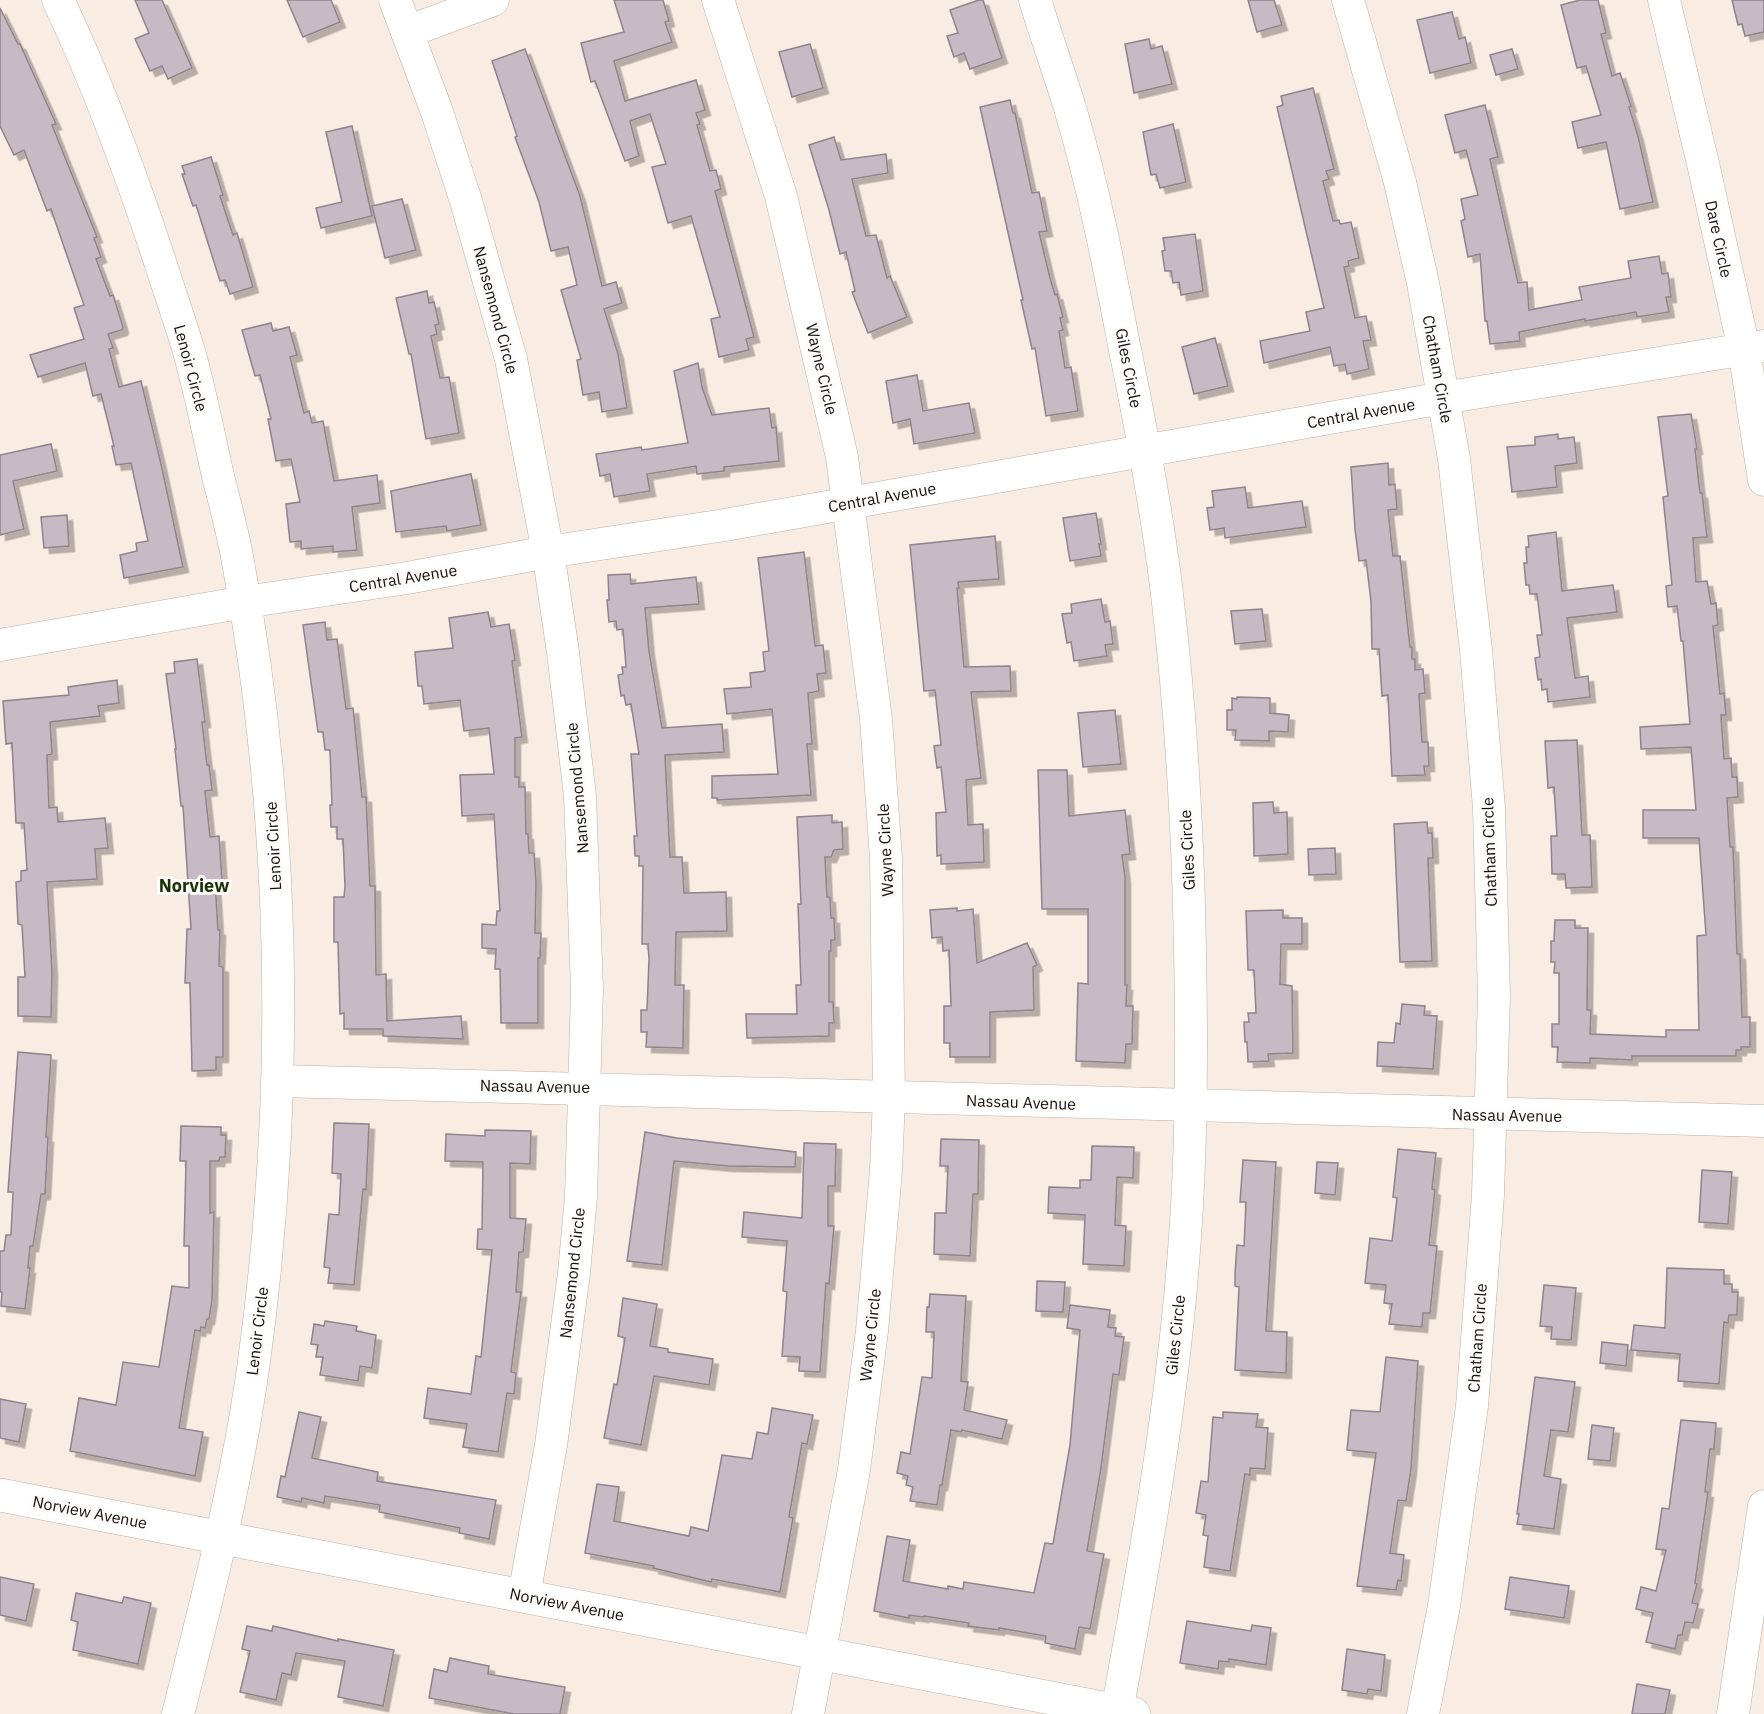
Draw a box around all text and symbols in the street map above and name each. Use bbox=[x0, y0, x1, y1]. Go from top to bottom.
street label: Dare Circle bbox=[1701, 199, 1737, 280]
street label: Nansemond Circle bbox=[469, 244, 523, 376]
street label: Chatham Circle bbox=[1419, 313, 1457, 425]
street label: Wayne Circle bbox=[802, 321, 842, 417]
street label: Lenoir Circle bbox=[170, 322, 212, 414]
street label: Giles Circle bbox=[1111, 326, 1147, 410]
street label: Central Avenue bbox=[1305, 394, 1417, 432]
street label: Central Avenue bbox=[826, 478, 938, 516]
street label: Central Avenue bbox=[347, 560, 459, 596]
street label: Nansemond Circle bbox=[561, 721, 593, 854]
street label: Chatham Circle bbox=[1477, 797, 1501, 907]
street label: Lenoir Circle bbox=[261, 801, 285, 891]
street label: Wayne Circle bbox=[873, 803, 897, 897]
street label: Giles Circle bbox=[1175, 809, 1199, 891]
district label: Norview bbox=[159, 874, 229, 897]
street label: Nassau Avenue bbox=[480, 1075, 590, 1097]
street label: Nassau Avenue bbox=[966, 1090, 1077, 1114]
street label: Nassau Avenue bbox=[1452, 1104, 1562, 1126]
street label: Nansemond Circle bbox=[555, 1206, 589, 1339]
street label: Chatham Circle bbox=[1463, 1282, 1491, 1393]
street label: Lenoir Circle bbox=[242, 1285, 272, 1377]
street label: Wayne Circle bbox=[855, 1287, 885, 1382]
street label: Giles Circle bbox=[1161, 1294, 1189, 1376]
street label: Norview Avenue bbox=[31, 1491, 149, 1533]
street label: Norview Avenue bbox=[508, 1583, 626, 1625]

